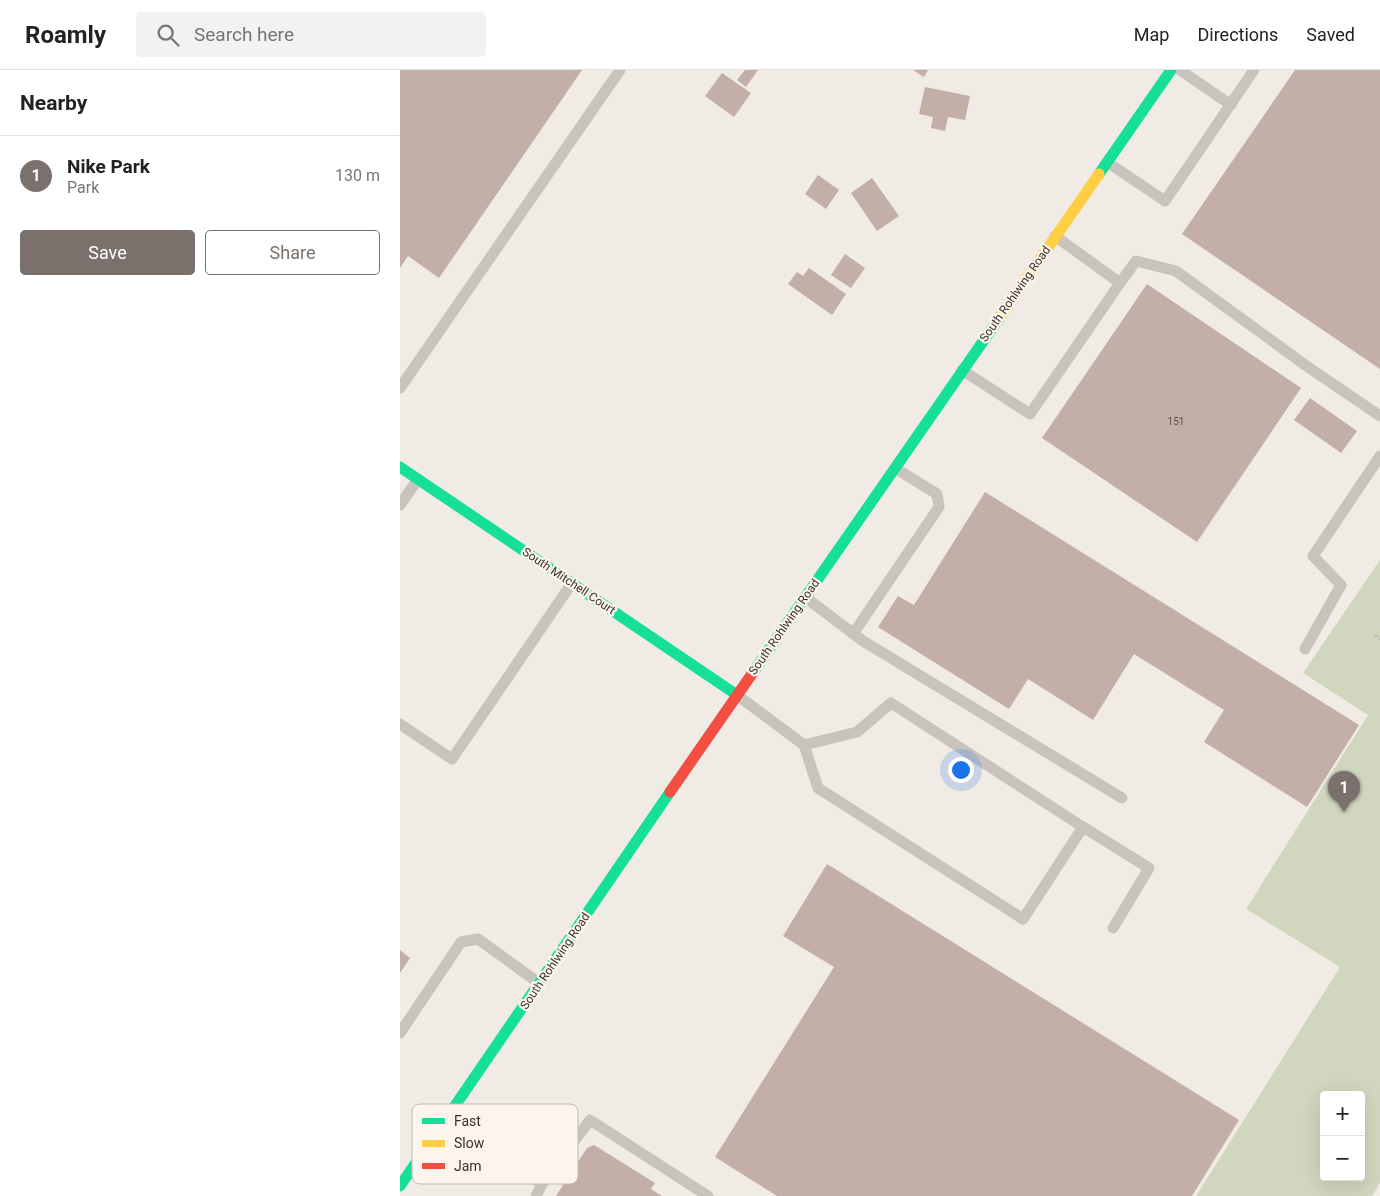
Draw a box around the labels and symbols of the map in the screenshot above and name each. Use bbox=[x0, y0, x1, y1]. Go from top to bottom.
street label: South Rohlwing Road bbox=[977, 243, 1053, 345]
house number: 151 bbox=[1168, 416, 1184, 427]
street label: South Mitchell Court bbox=[520, 545, 618, 617]
street label: South Rohlwing Road bbox=[746, 576, 822, 678]
your location bbox=[948, 757, 974, 783]
pin: 1 bbox=[1328, 771, 1360, 812]
street label: South Rohlwing Road bbox=[517, 910, 593, 1012]
legend bbox=[412, 1104, 578, 1184]
text: Fast bbox=[454, 1113, 481, 1129]
text: Slow bbox=[454, 1135, 485, 1151]
text: Jam bbox=[454, 1158, 482, 1174]

